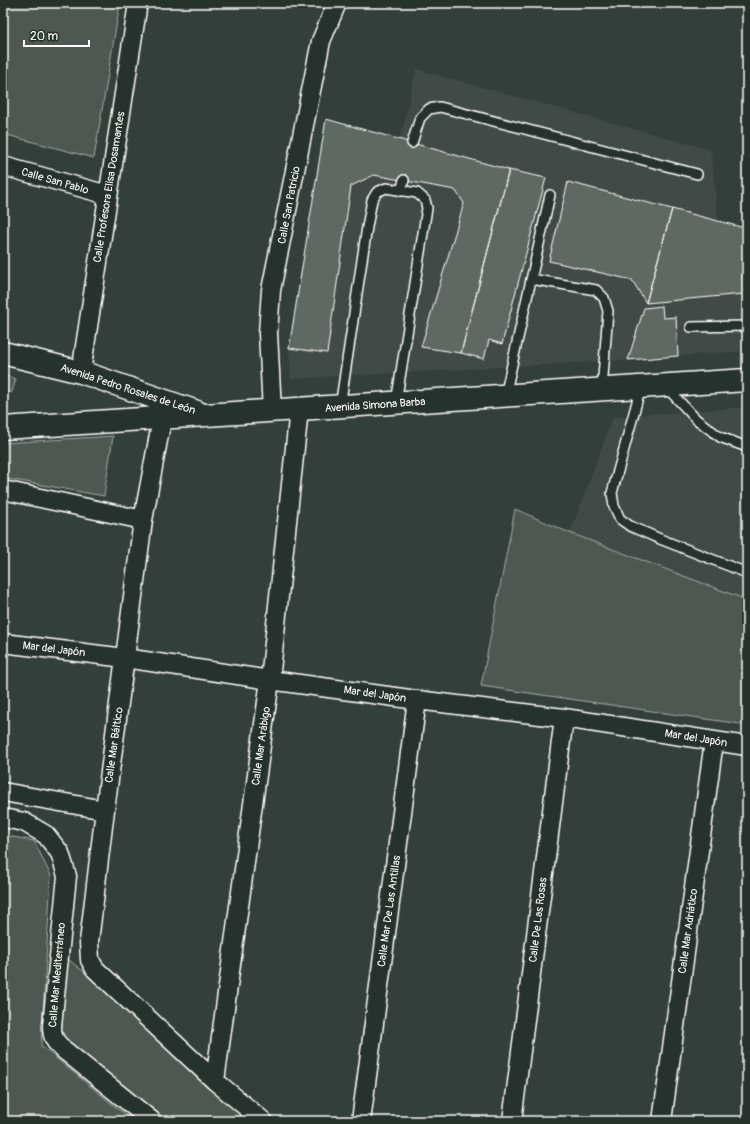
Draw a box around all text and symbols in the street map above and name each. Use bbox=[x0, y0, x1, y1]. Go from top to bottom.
scale bar bbox=[24, 22, 89, 48]
text: 20 m bbox=[30, 29, 59, 44]
street label: Calle Profesora Elisa Dosamantes bbox=[91, 110, 127, 264]
street label: Calle San Pablo bbox=[20, 165, 90, 197]
street label: Calle San Patricio bbox=[275, 165, 303, 245]
street label: Avenida Pedro Rosales de León bbox=[59, 361, 197, 417]
street label: Avenida Simona Barba bbox=[324, 395, 426, 415]
street label: Mar del Japón bbox=[22, 639, 86, 659]
street label: Mar del Japón bbox=[343, 683, 407, 705]
street label: Calle Mar Báltico bbox=[102, 706, 126, 784]
street label: Calle Mar Arábigo bbox=[249, 706, 273, 786]
street label: Mar del Japón bbox=[664, 727, 728, 749]
street label: Calle Mar De Las Antillas bbox=[375, 854, 403, 968]
street label: Calle De Las Rosas bbox=[526, 877, 550, 963]
street label: Calle Mar Adriático bbox=[676, 888, 700, 974]
street label: Calle Mar Mediterráneo bbox=[46, 922, 68, 1028]

